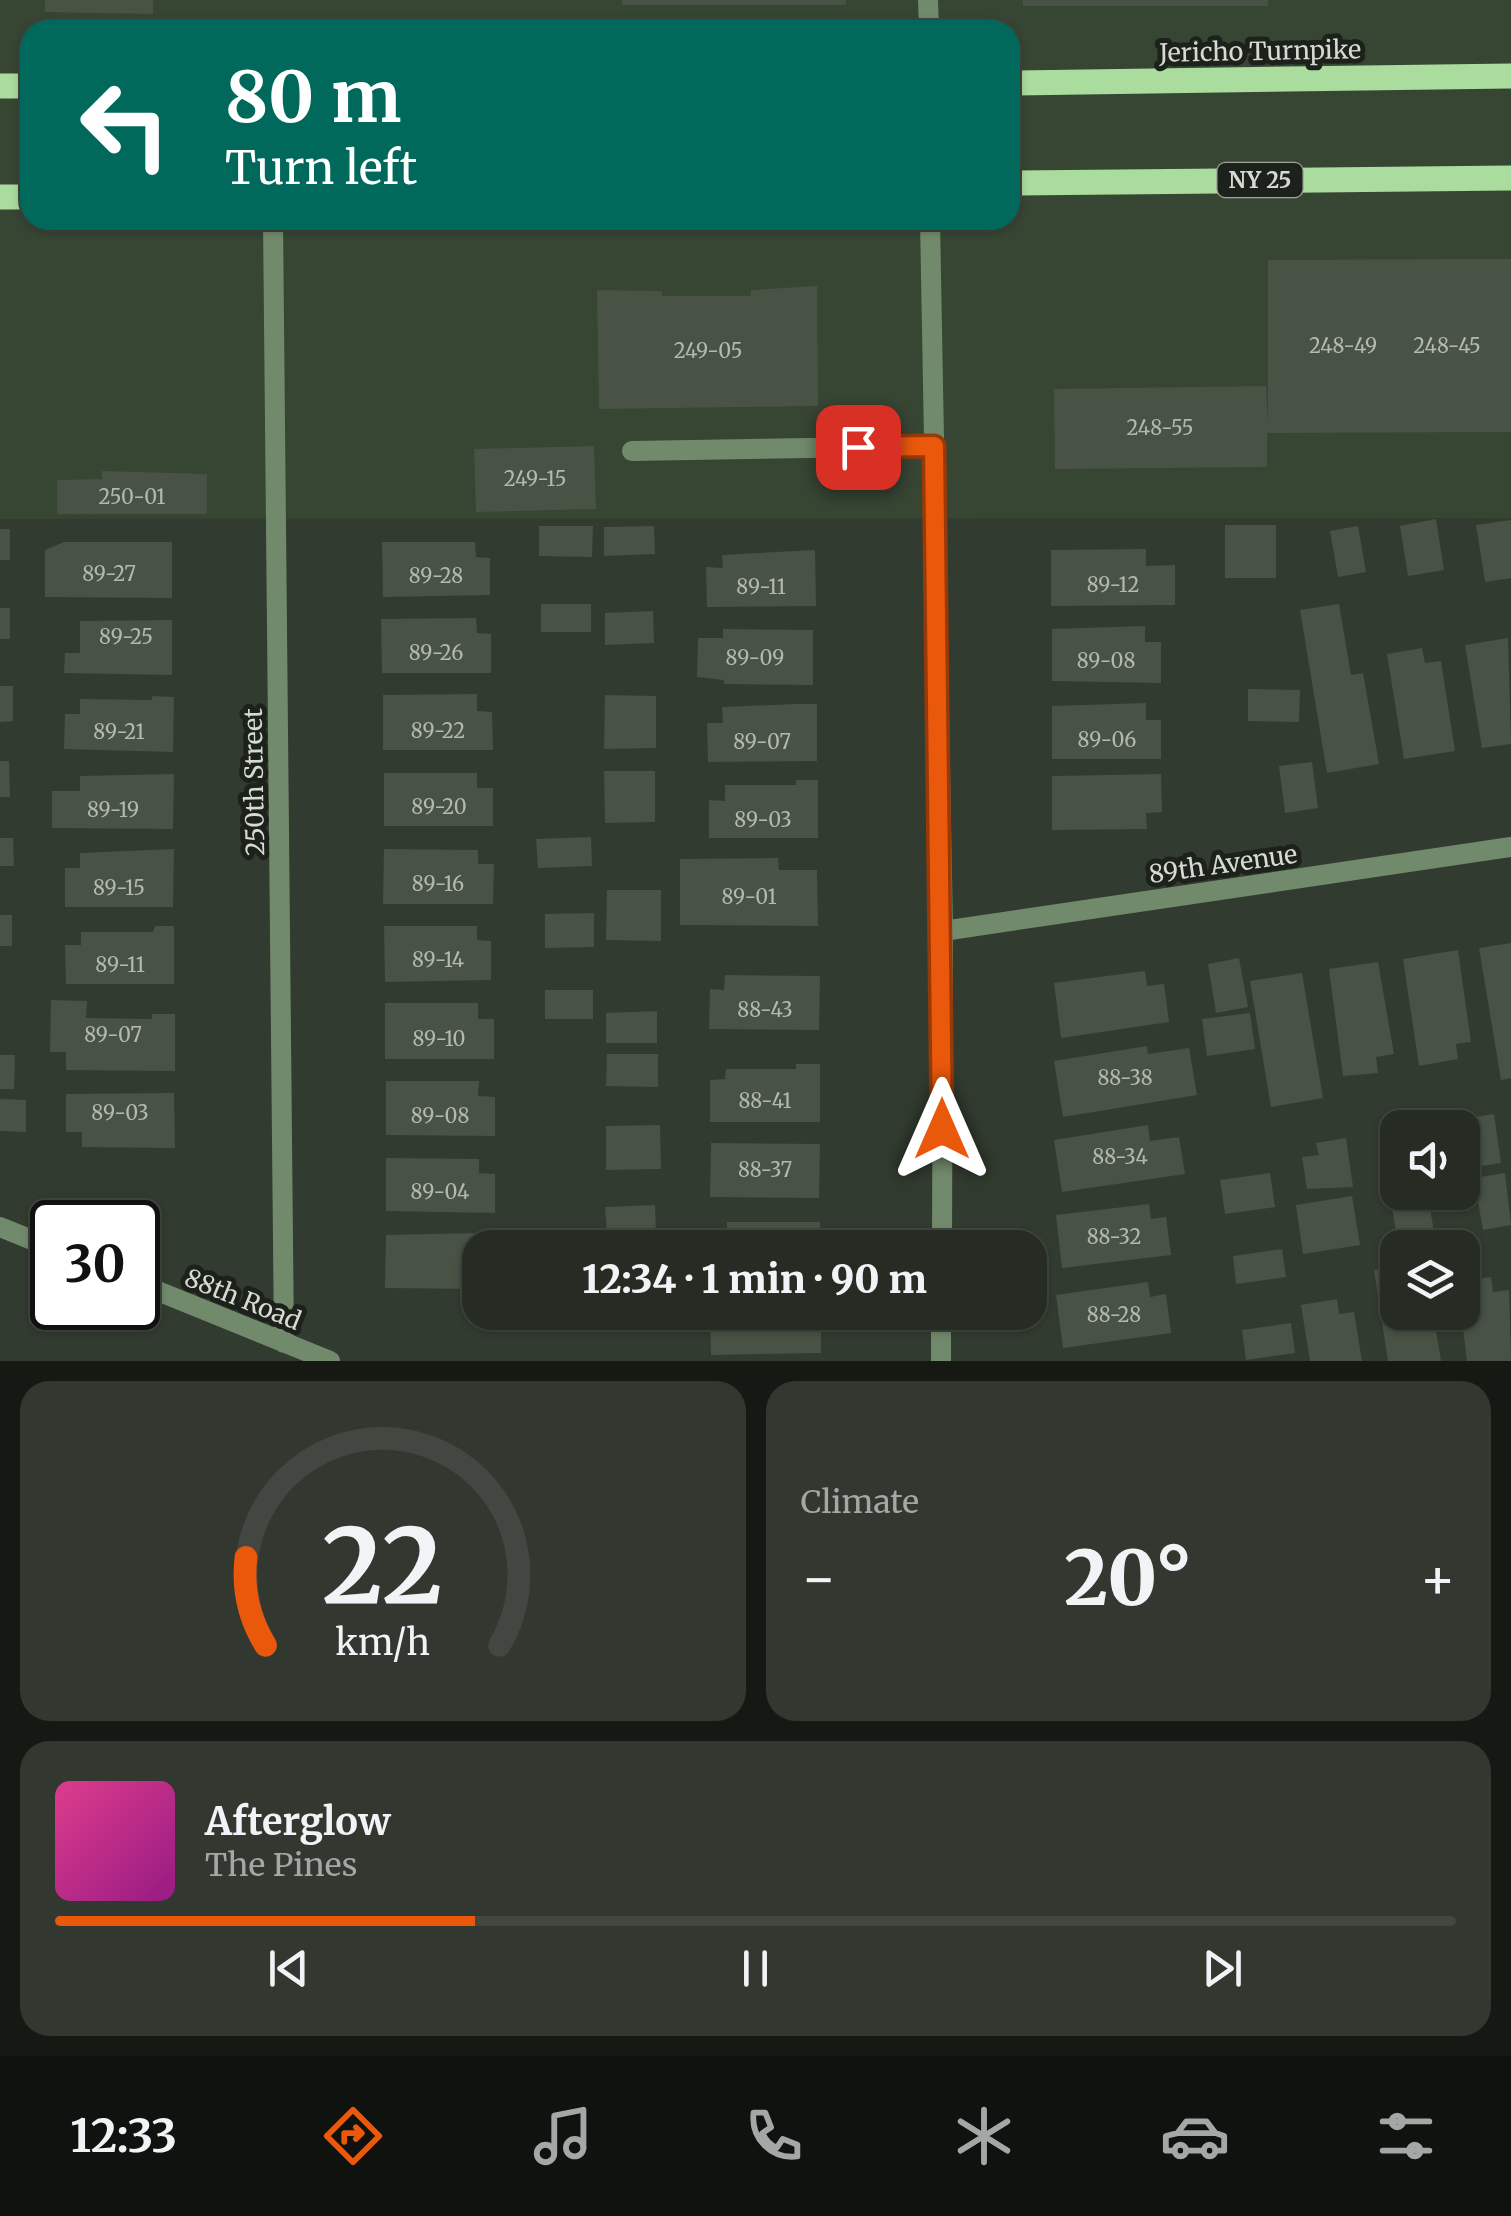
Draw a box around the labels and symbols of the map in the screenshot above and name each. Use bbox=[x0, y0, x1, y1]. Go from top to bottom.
street label: Jericho Turnpike bbox=[1158, 33, 1361, 69]
road number: NY 25 bbox=[1218, 163, 1302, 197]
house number: 248-49 bbox=[1309, 333, 1377, 358]
house number: 248-45 bbox=[1413, 333, 1481, 358]
house number: 249-05 bbox=[674, 338, 742, 363]
pin bbox=[816, 405, 901, 490]
house number: 248-55 bbox=[1127, 415, 1193, 440]
house number: 249-15 bbox=[504, 466, 566, 491]
house number: 250-01 bbox=[99, 484, 165, 509]
house number: 89-27 bbox=[82, 561, 136, 586]
house number: 89-28 bbox=[409, 563, 463, 588]
house number: 89-12 bbox=[1087, 572, 1139, 597]
house number: 89-11 bbox=[736, 574, 786, 599]
house number: 89-25 bbox=[99, 624, 153, 649]
house number: 89-26 bbox=[409, 640, 463, 665]
house number: 89-09 bbox=[726, 645, 784, 670]
house number: 89-08 bbox=[1077, 648, 1135, 673]
street label: 250th Street bbox=[237, 708, 271, 856]
house number: 89-22 bbox=[411, 718, 465, 743]
house number: 89-21 bbox=[93, 719, 145, 744]
house number: 89-06 bbox=[1078, 727, 1136, 752]
house number: 89-07 bbox=[733, 729, 791, 754]
house number: 89-20 bbox=[411, 794, 467, 819]
house number: 89-19 bbox=[87, 797, 139, 822]
house number: 89-03 bbox=[734, 807, 792, 832]
street label: 89th Avenue bbox=[1147, 838, 1299, 890]
house number: 89-16 bbox=[412, 871, 464, 896]
house number: 89-15 bbox=[93, 875, 145, 900]
house number: 89-01 bbox=[721, 884, 777, 909]
house number: 89-14 bbox=[412, 947, 464, 972]
house number: 89-11 bbox=[95, 952, 145, 977]
house number: 88-43 bbox=[737, 997, 793, 1022]
house number: 89-07 bbox=[84, 1022, 142, 1047]
house number: 89-10 bbox=[412, 1026, 466, 1051]
house number: 88-38 bbox=[1097, 1065, 1153, 1090]
position arrow bbox=[890, 1077, 994, 1181]
house number: 88-41 bbox=[738, 1088, 792, 1113]
house number: 89-03 bbox=[91, 1100, 149, 1125]
house number: 89-08 bbox=[411, 1103, 469, 1128]
house number: 88-34 bbox=[1092, 1144, 1148, 1169]
house number: 88-37 bbox=[738, 1157, 792, 1182]
house number: 89-04 bbox=[411, 1179, 469, 1204]
speed limit sign: 30 bbox=[30, 1200, 160, 1330]
house number: 88-32 bbox=[1087, 1224, 1141, 1249]
street label: 88th Road bbox=[180, 1261, 306, 1337]
house number: 88-28 bbox=[1087, 1302, 1141, 1327]

